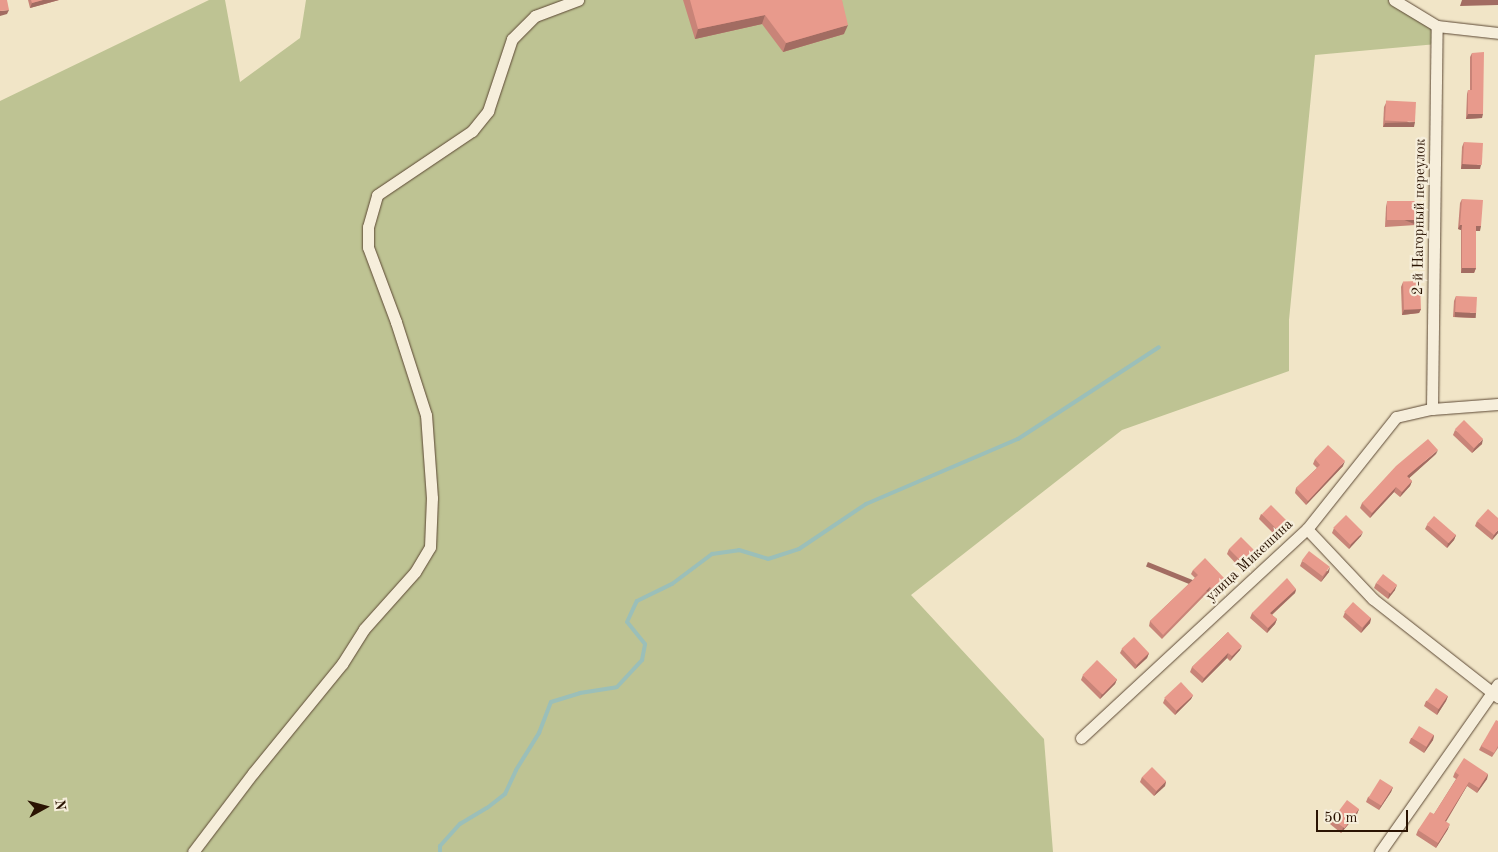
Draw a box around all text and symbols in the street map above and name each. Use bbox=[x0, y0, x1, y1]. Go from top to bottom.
street label: 2-й Нагорный переулок bbox=[1410, 139, 1430, 295]
street label: улица Микешина bbox=[1203, 516, 1297, 606]
north arrow bbox=[20, 782, 70, 832]
text: N bbox=[52, 799, 67, 811]
scale bar bbox=[1318, 800, 1410, 832]
text: 50 m bbox=[1324, 811, 1358, 826]

